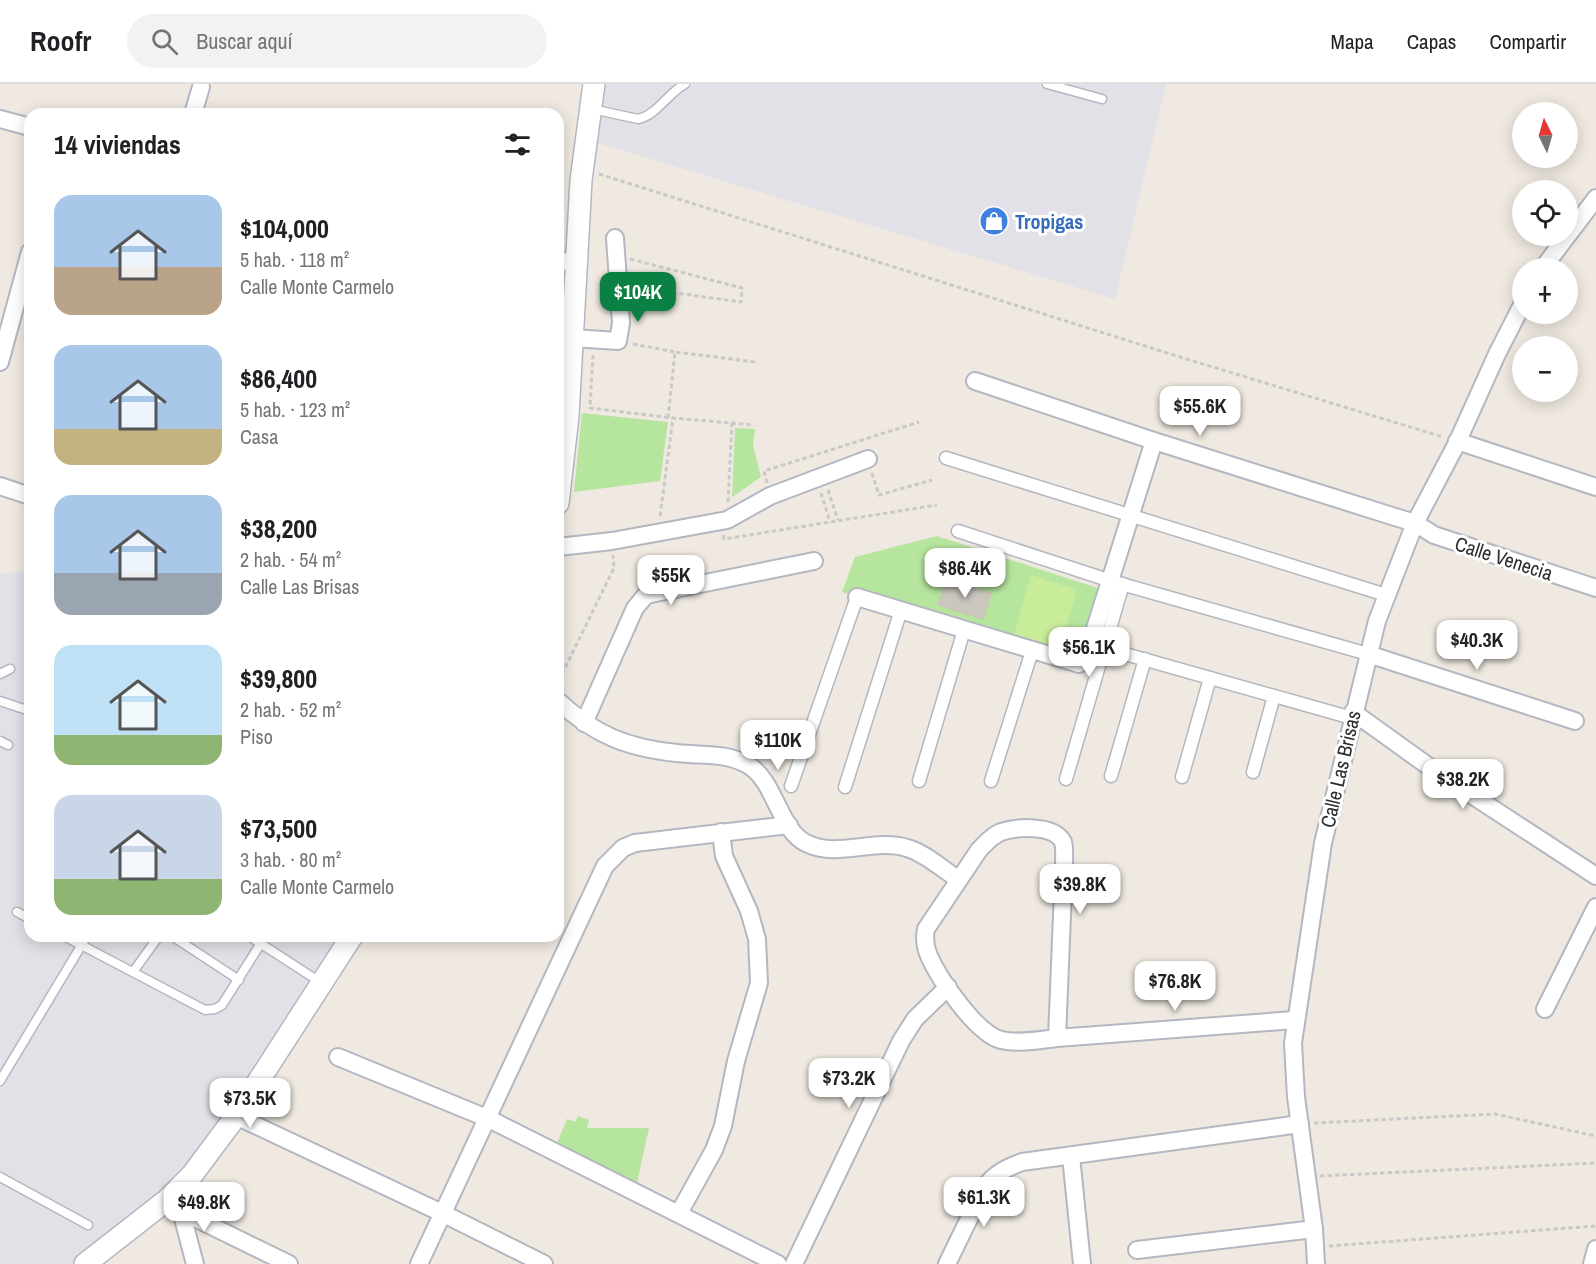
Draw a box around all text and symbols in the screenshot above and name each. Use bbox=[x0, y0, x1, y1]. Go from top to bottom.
search box bbox=[127, 14, 547, 68]
text: Roofr bbox=[30, 22, 91, 60]
icon: search bbox=[148, 25, 181, 58]
text: Buscar aquí bbox=[196, 26, 293, 56]
text: Mapa bbox=[1331, 27, 1374, 56]
text: Capas bbox=[1407, 27, 1456, 56]
text: Compartir bbox=[1489, 27, 1566, 56]
north arrow bbox=[1512, 102, 1578, 168]
map controls bbox=[1512, 102, 1578, 402]
text: 14 viviendas bbox=[54, 127, 181, 162]
icon: filters bbox=[501, 128, 534, 161]
button: locate bbox=[1512, 180, 1578, 246]
shop icon: Tropigas bbox=[978, 205, 1010, 237]
place label: Tropigas bbox=[1015, 208, 1083, 235]
text: $104,000 bbox=[240, 211, 329, 246]
icon: home bbox=[102, 219, 174, 291]
text: 5 hab. · 118 m² bbox=[240, 246, 349, 273]
button: + bbox=[1512, 258, 1578, 324]
pin: $104K bbox=[596, 272, 680, 323]
text: Calle Monte Carmelo bbox=[240, 273, 394, 300]
text: $104K bbox=[614, 278, 662, 305]
button: − bbox=[1512, 336, 1578, 402]
text: $86,400 bbox=[240, 361, 317, 396]
icon: home bbox=[102, 369, 174, 441]
pin: $55.6K bbox=[1151, 386, 1249, 437]
text: $55.6K bbox=[1174, 392, 1226, 419]
text: 5 hab. · 123 m² bbox=[240, 396, 350, 423]
text: Casa bbox=[240, 423, 278, 450]
text: $38,200 bbox=[240, 511, 317, 546]
icon: home bbox=[102, 519, 174, 591]
street label: Calle Venecia bbox=[1452, 530, 1556, 586]
text: 2 hab. · 54 m² bbox=[240, 546, 341, 573]
pin: $86.4K bbox=[916, 548, 1014, 599]
text: $86.4K bbox=[939, 554, 991, 581]
pin: $55K bbox=[635, 555, 707, 606]
text: $55K bbox=[651, 561, 691, 588]
text: Calle Las Brisas bbox=[240, 573, 359, 600]
pin: $40.3K bbox=[1428, 620, 1526, 671]
text: $40.3K bbox=[1451, 626, 1503, 653]
pin: $56.1K bbox=[1040, 627, 1138, 678]
text: $56.1K bbox=[1063, 633, 1115, 660]
text: $39,800 bbox=[240, 661, 317, 696]
icon: home bbox=[102, 669, 174, 741]
text: 2 hab. · 52 m² bbox=[240, 696, 341, 723]
street label: Calle Las Brisas bbox=[1313, 708, 1367, 830]
pin: $110K bbox=[736, 720, 820, 771]
text: Piso bbox=[240, 723, 273, 750]
text: $110K bbox=[754, 726, 802, 753]
pin: $38.2K bbox=[1414, 759, 1512, 810]
text: $38.2K bbox=[1437, 765, 1489, 792]
text: $73,500 bbox=[240, 811, 317, 846]
icon: home bbox=[102, 819, 174, 891]
text: 3 hab. · 80 m² bbox=[240, 846, 341, 873]
pin: $39.8K bbox=[1031, 864, 1129, 915]
text: $39.8K bbox=[1054, 870, 1106, 897]
text: Calle Monte Carmelo bbox=[240, 873, 394, 900]
pin: $76.8K bbox=[1126, 961, 1224, 1012]
text: $76.8K bbox=[1149, 967, 1201, 994]
pin: $73.2K bbox=[800, 1058, 898, 1109]
text: $73.2K bbox=[823, 1064, 875, 1091]
pin: $73.5K bbox=[201, 1078, 299, 1129]
text: $73.5K bbox=[224, 1084, 276, 1111]
pin: $61.3K bbox=[935, 1177, 1033, 1228]
pin: $49.8K bbox=[155, 1182, 253, 1233]
text: $61.3K bbox=[958, 1183, 1010, 1210]
text: $49.8K bbox=[178, 1188, 230, 1215]

